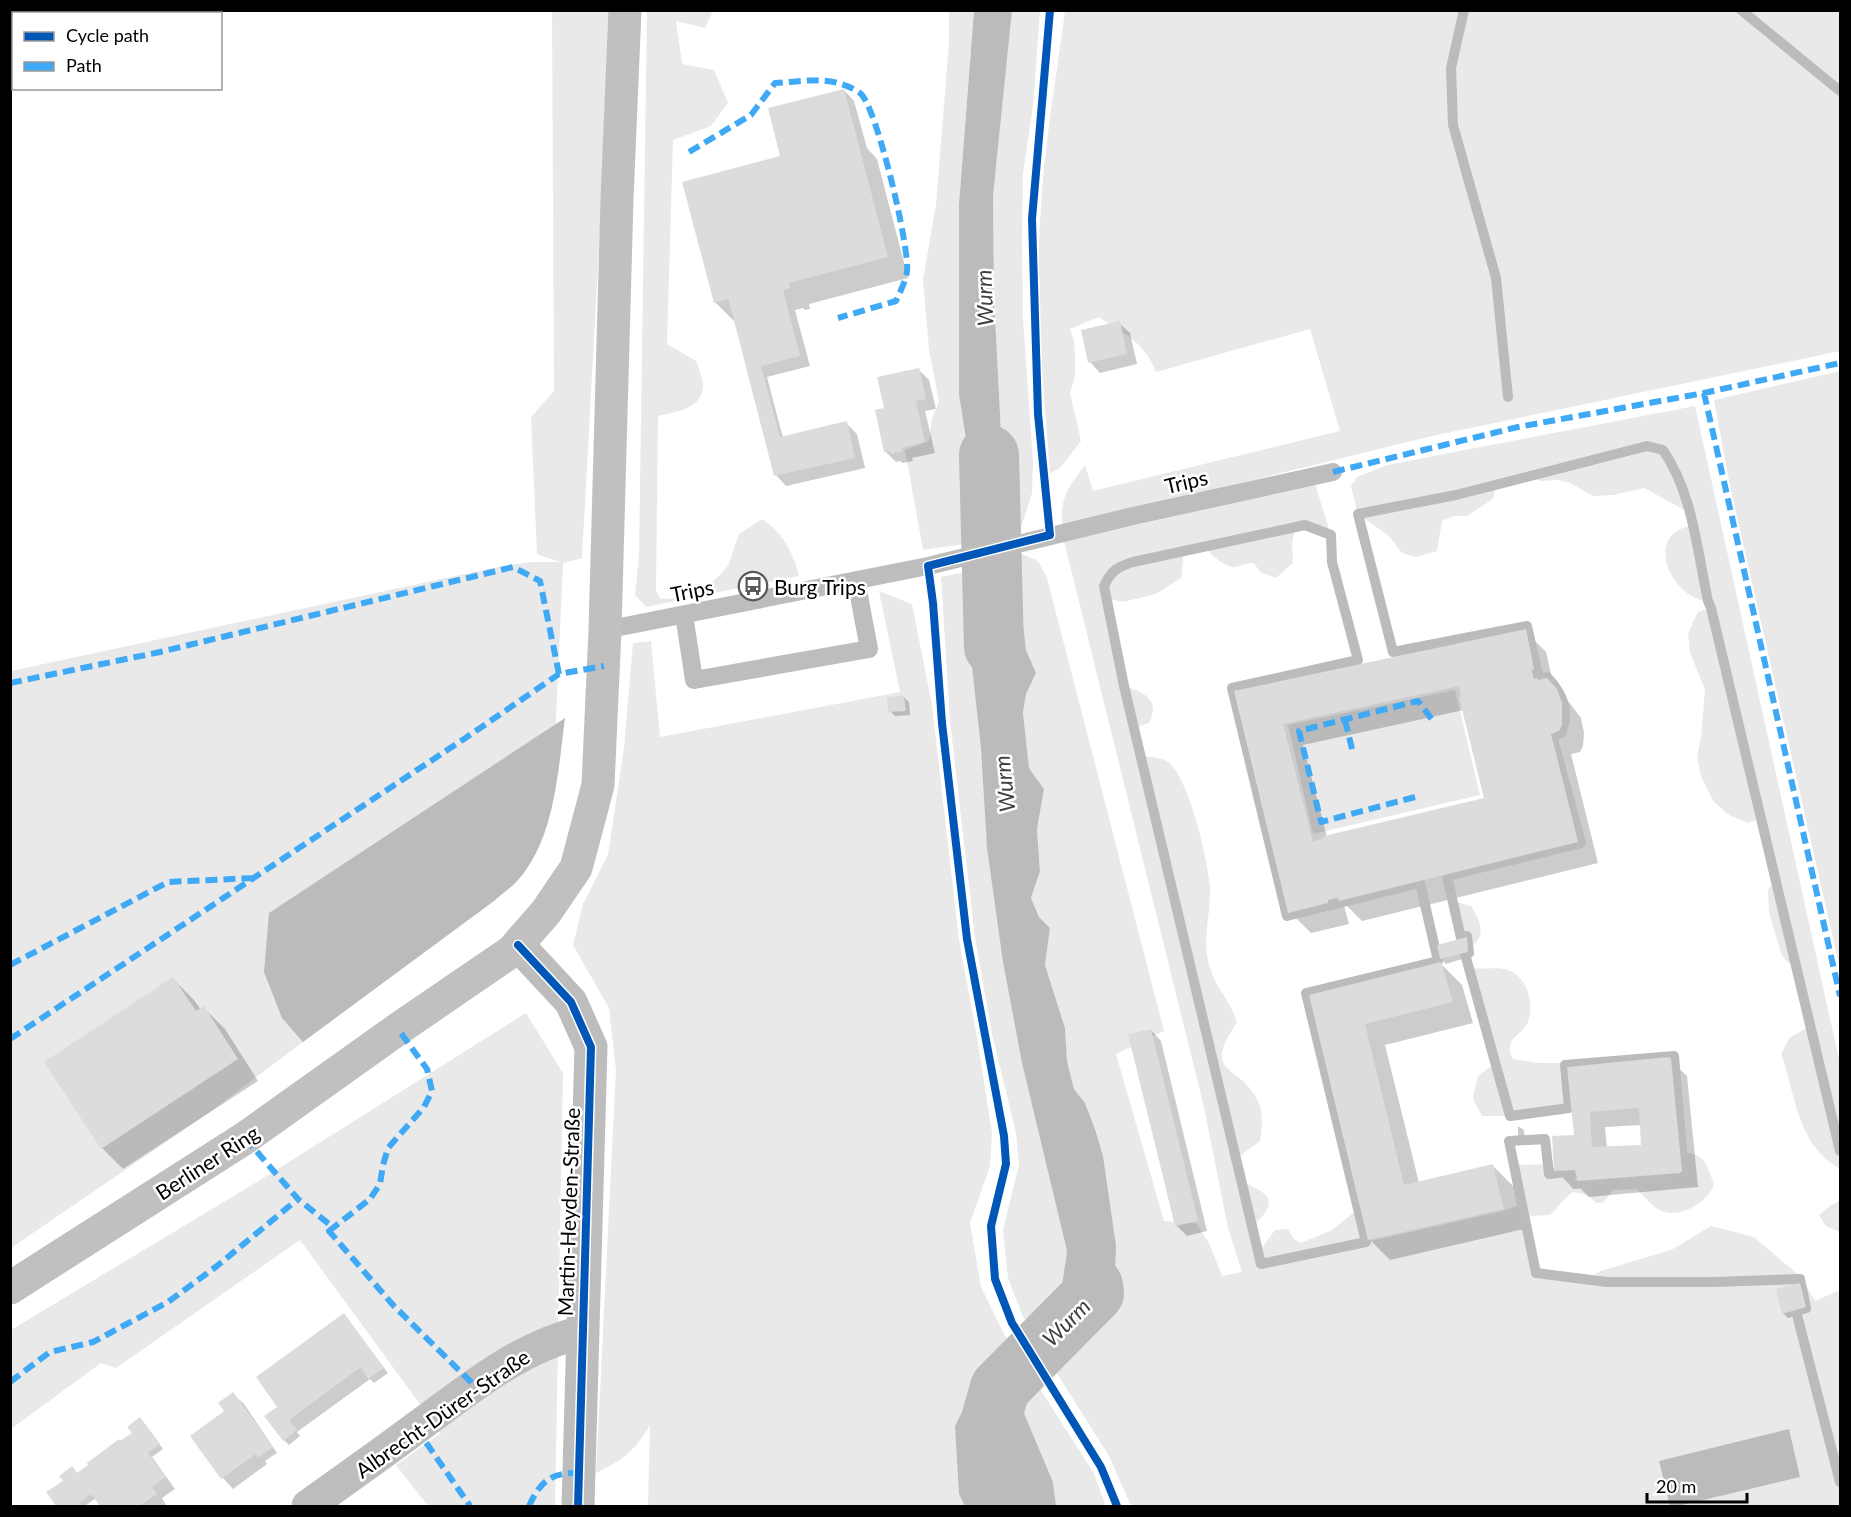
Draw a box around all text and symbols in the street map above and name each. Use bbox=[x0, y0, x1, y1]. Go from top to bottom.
legend bbox=[12, 12, 222, 90]
text: Cycle path bbox=[66, 24, 149, 46]
text: Path bbox=[66, 54, 102, 76]
water label: Wurm bbox=[970, 269, 998, 327]
street label: Trips bbox=[1162, 464, 1210, 498]
bus stop icon: Burg Trips bbox=[737, 570, 769, 602]
street label: Trips bbox=[668, 574, 716, 606]
place label: Burg Trips bbox=[774, 574, 866, 599]
water label: Wurm bbox=[988, 754, 1020, 814]
street label: Martin-Heyden-Straße bbox=[552, 1107, 584, 1317]
street label: Berliner Ring bbox=[151, 1119, 263, 1205]
water label: Wurm bbox=[1036, 1292, 1096, 1352]
street label: Albrecht-Dürer-Straße bbox=[350, 1344, 534, 1482]
scale bar bbox=[1647, 1466, 1748, 1504]
text: 20 m bbox=[1656, 1475, 1696, 1497]

